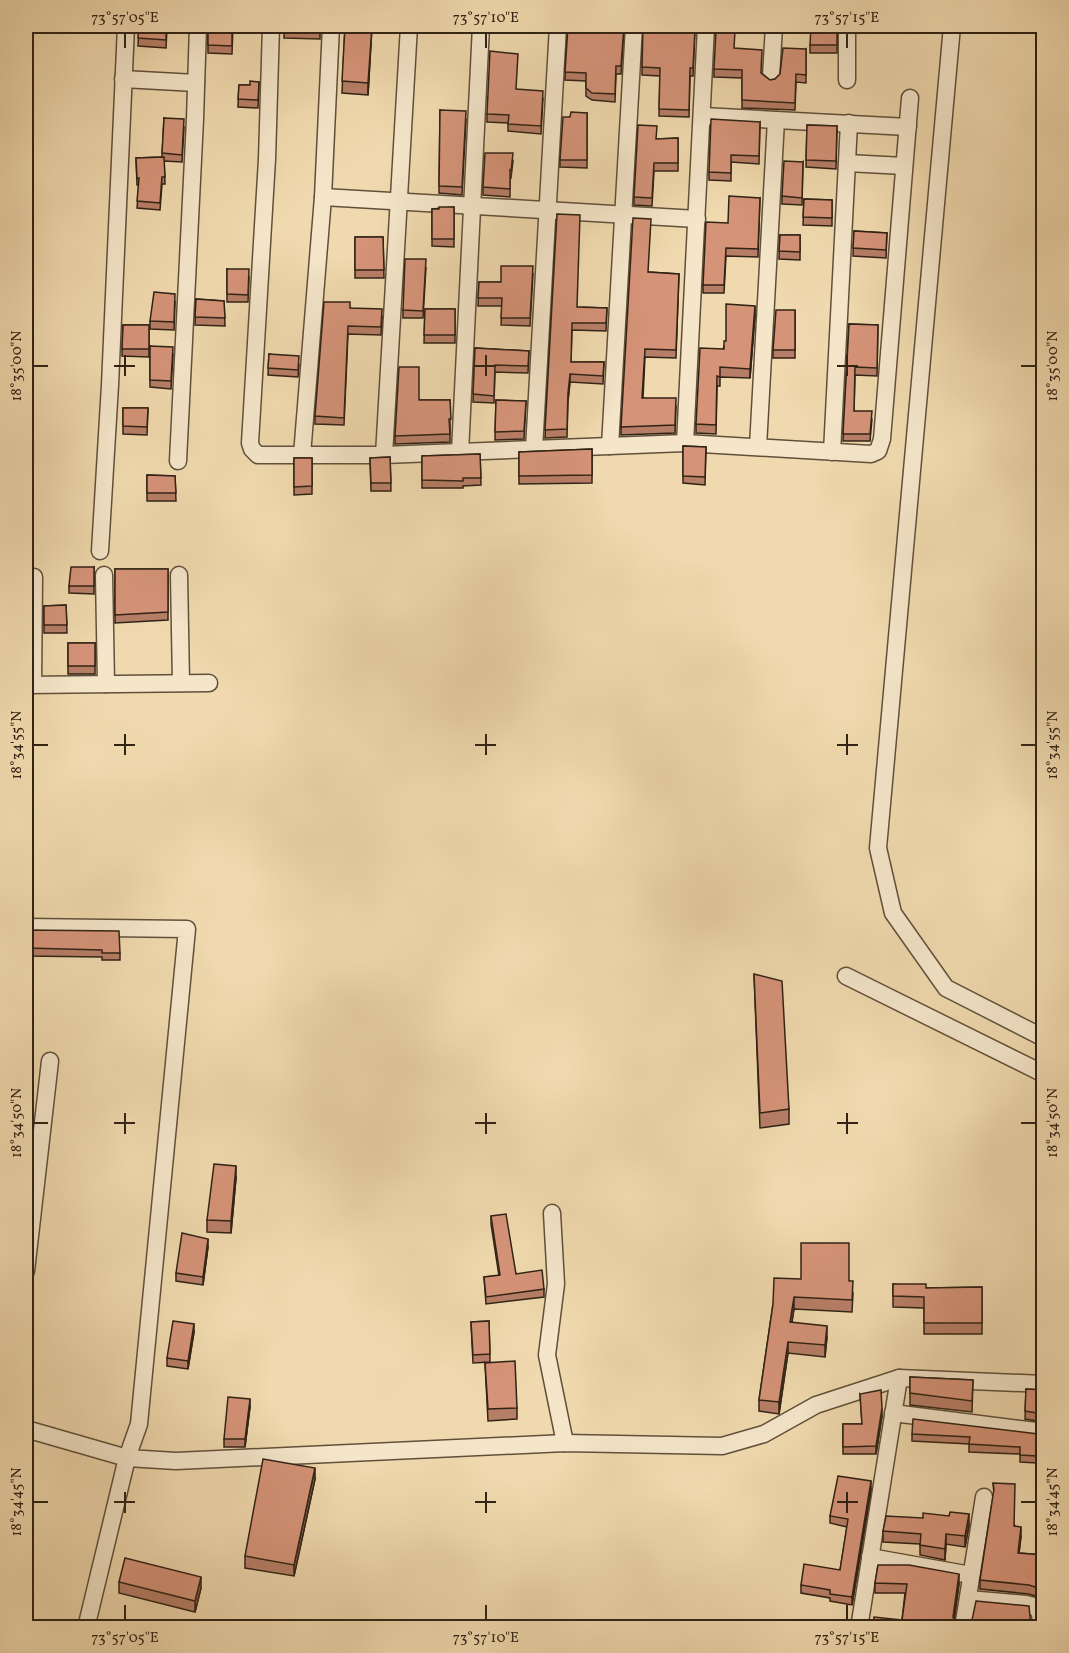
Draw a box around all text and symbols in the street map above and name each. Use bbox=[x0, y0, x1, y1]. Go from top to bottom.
text: 73°57'05"E bbox=[91, 8, 159, 29]
text: 73°57'10"E bbox=[453, 8, 519, 29]
text: 73°57'15"E bbox=[815, 8, 879, 29]
text: 18°35'00"N bbox=[7, 331, 28, 401]
text: 18°35'00"N bbox=[1043, 331, 1064, 401]
text: 18°34'55"N bbox=[7, 711, 28, 779]
text: 18°34'55"N bbox=[1043, 711, 1064, 779]
text: 18°34'50"N bbox=[7, 1088, 28, 1158]
text: 18°34'50"N bbox=[1043, 1088, 1064, 1158]
text: 18°34'45"N bbox=[7, 1467, 28, 1537]
text: 18°34'45"N bbox=[1043, 1467, 1064, 1537]
text: 73°57'05"E bbox=[91, 1628, 159, 1649]
text: 73°57'10"E bbox=[453, 1628, 519, 1649]
text: 73°57'15"E bbox=[815, 1628, 879, 1649]

